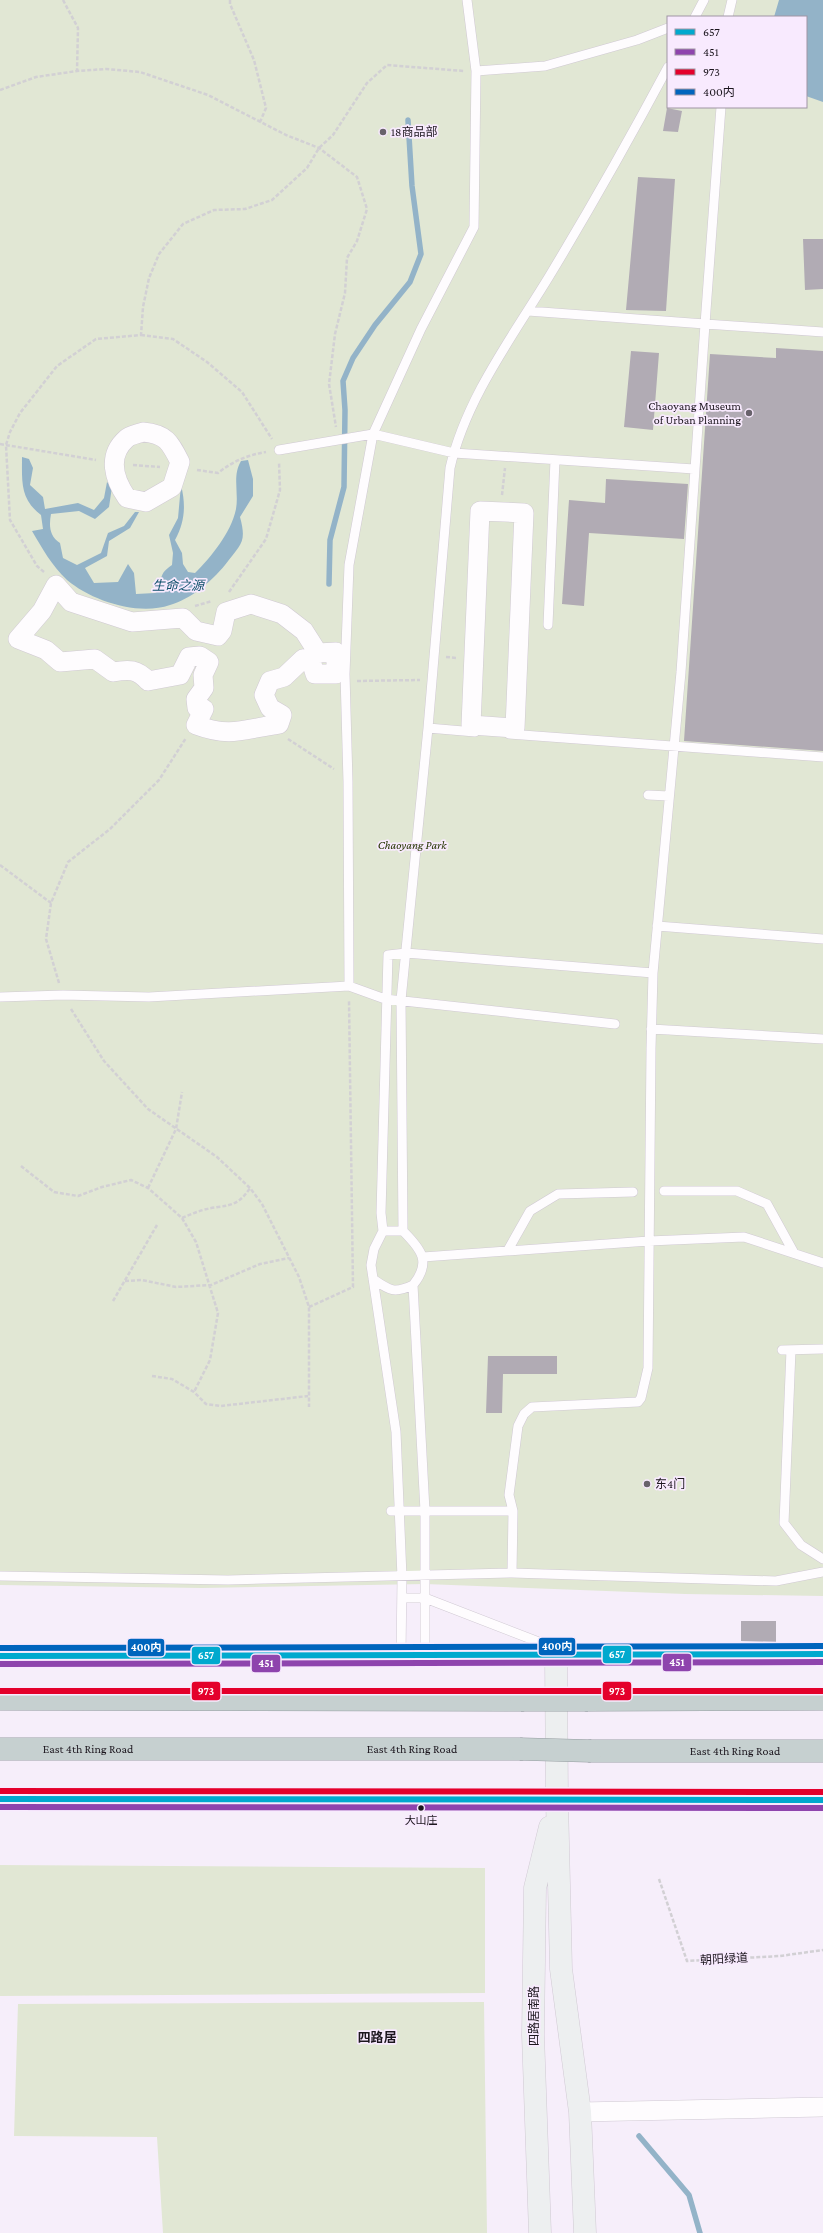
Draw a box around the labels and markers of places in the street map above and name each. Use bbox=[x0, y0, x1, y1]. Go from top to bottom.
place label: 18商品部 bbox=[391, 125, 437, 139]
marker: 18商品部 bbox=[378, 127, 388, 137]
place label: Chaoyang Museum of Urban Planning bbox=[648, 399, 741, 427]
marker: Chaoyang Museum of Urban Planning bbox=[744, 408, 754, 418]
place label: 东4门 bbox=[655, 1477, 685, 1491]
marker: 东4门 bbox=[642, 1479, 652, 1489]
marker: 大山庄 bbox=[416, 1803, 426, 1813]
place label: 大山庄 bbox=[405, 1814, 438, 1826]

